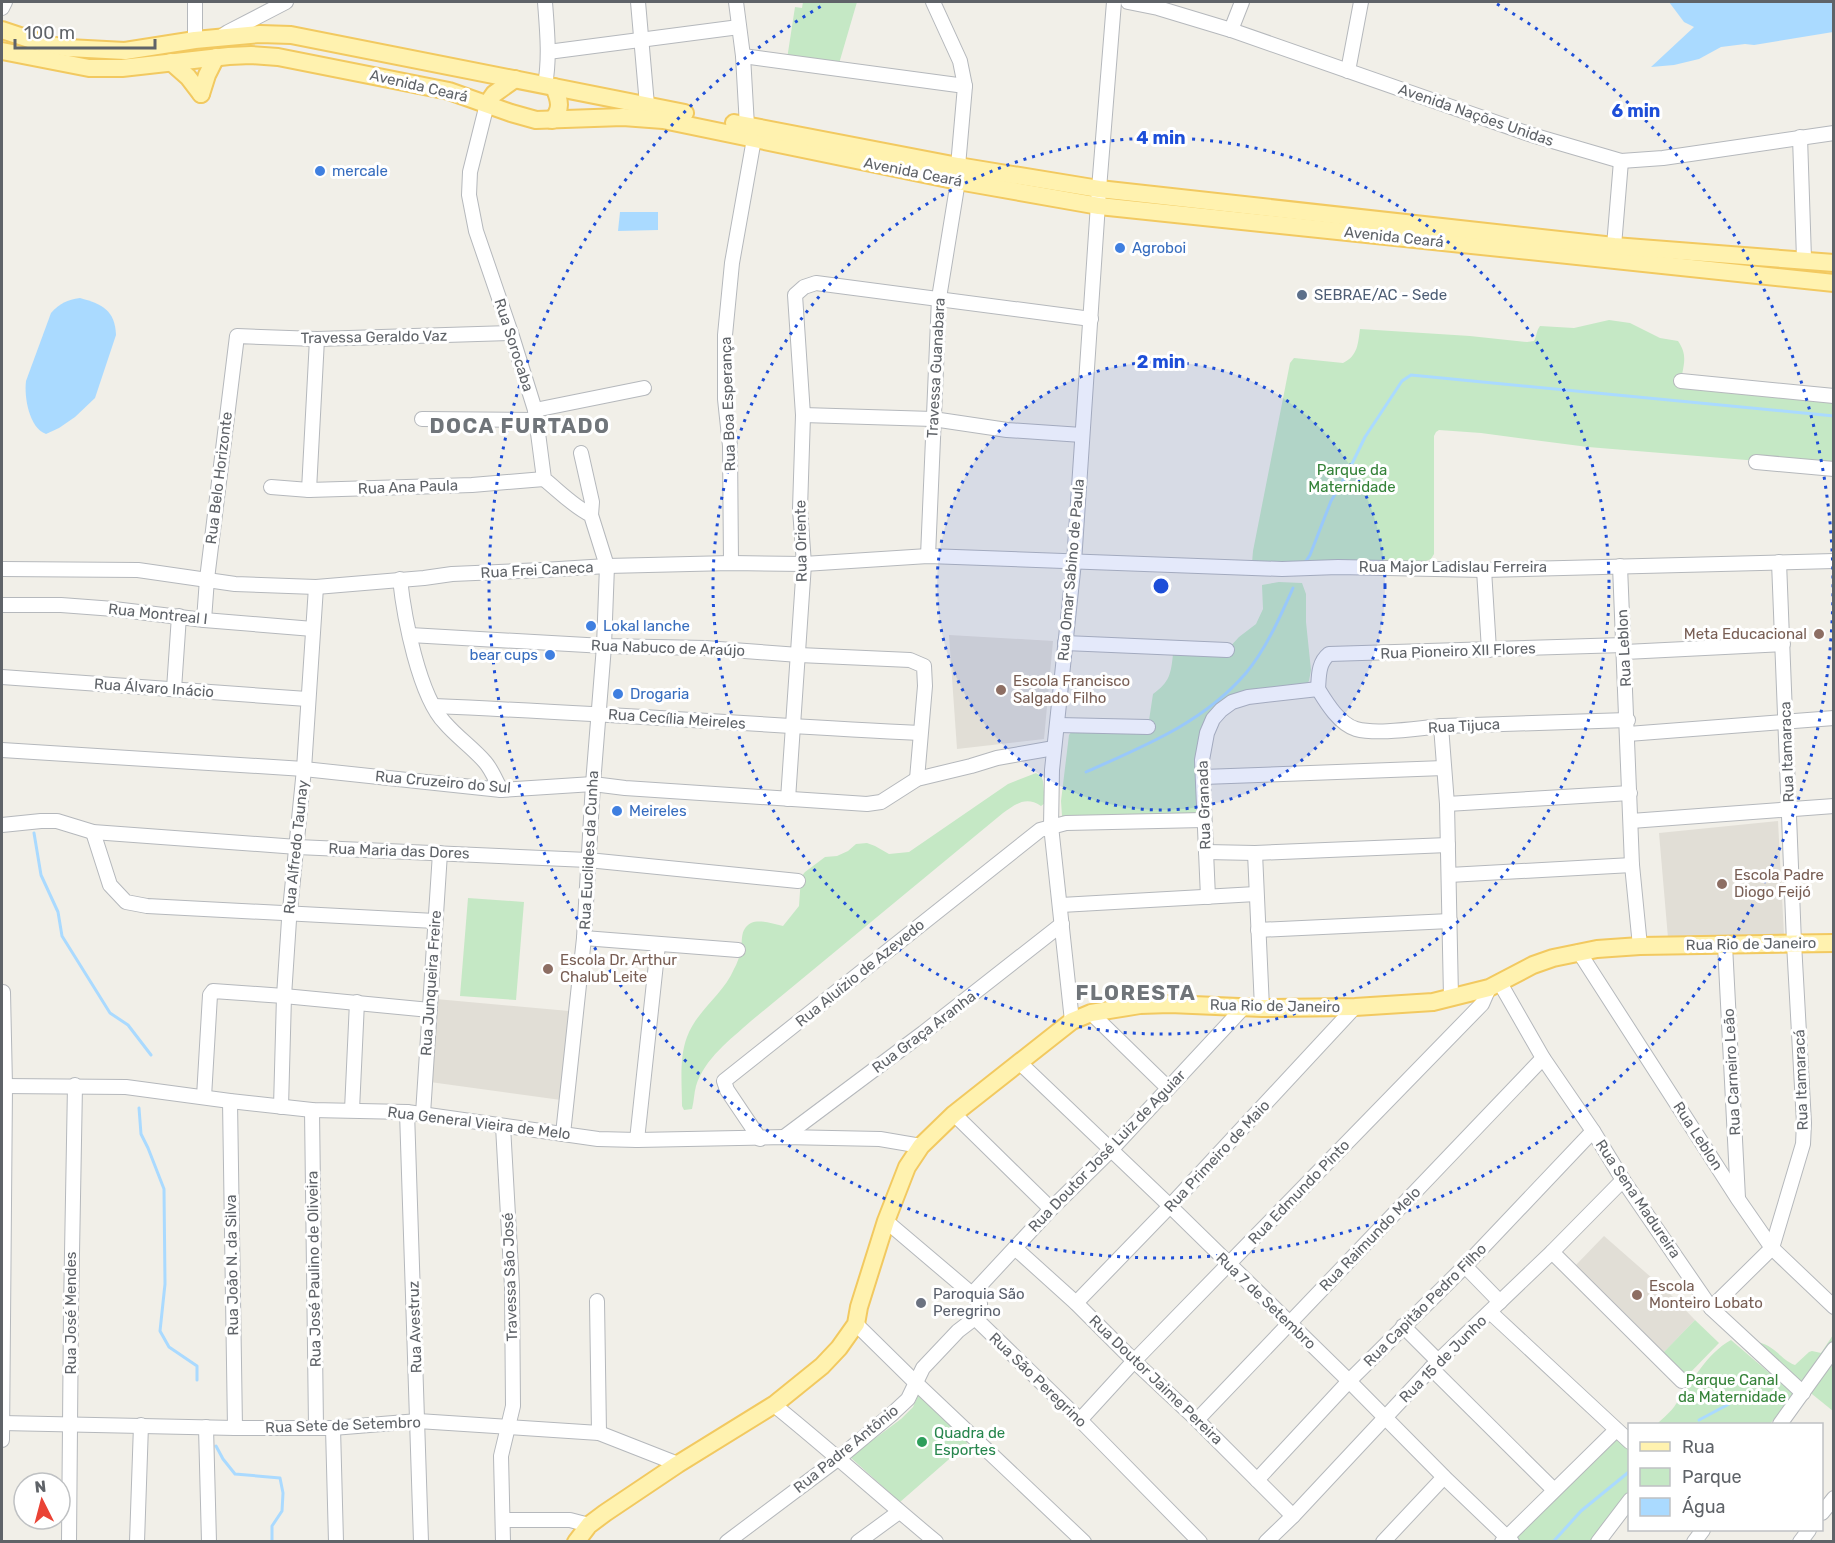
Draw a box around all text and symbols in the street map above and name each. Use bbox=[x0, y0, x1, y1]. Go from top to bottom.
scale bar bbox=[15, 12, 154, 50]
text: 100 m bbox=[24, 22, 75, 44]
street label: Avenida Ceará bbox=[368, 66, 470, 106]
street label: Avenida Nações Unidas bbox=[1396, 80, 1556, 150]
text: 6 min bbox=[1612, 100, 1660, 122]
text: 4 min bbox=[1136, 127, 1186, 149]
street label: Avenida Ceará bbox=[862, 154, 964, 190]
place label: mercale bbox=[332, 162, 388, 180]
marker: mercale bbox=[313, 164, 327, 178]
street label: Avenida Ceará bbox=[1343, 223, 1445, 251]
place label: Agroboi bbox=[1132, 239, 1186, 257]
marker: Agroboi bbox=[1113, 241, 1127, 255]
place label: SEBRAE/AC - Sede bbox=[1314, 286, 1447, 304]
marker: SEBRAE/AC - Sede bbox=[1295, 288, 1309, 302]
street label: Rua Sorocaba bbox=[491, 296, 537, 394]
street label: Travessa Guanabara bbox=[923, 297, 949, 439]
street label: Travessa Geraldo Vaz bbox=[301, 327, 448, 347]
street label: Rua Boa Esperança bbox=[717, 336, 739, 472]
text: 2 min bbox=[1137, 351, 1185, 373]
street label: Rua Belo Horizonte bbox=[202, 411, 236, 545]
district label: DOCA FURTADO bbox=[430, 413, 610, 438]
park label: Parque da Maternidade bbox=[1308, 461, 1396, 496]
street label: Rua Ana Paula bbox=[358, 476, 458, 498]
street label: Rua Omar Sabino de Paula bbox=[1054, 478, 1088, 662]
street label: Rua Oriente bbox=[791, 500, 811, 582]
street label: Rua Frei Caneca bbox=[480, 558, 594, 582]
street label: Rua Major Ladislau Ferreira bbox=[1359, 558, 1547, 576]
centre of rings bbox=[1151, 576, 1171, 596]
street label: Rua Montreal I bbox=[107, 600, 209, 628]
street label: Rua Leblon bbox=[1613, 609, 1635, 687]
place label: Lokal lanche bbox=[603, 617, 690, 635]
marker: Lokal lanche bbox=[584, 619, 598, 633]
place label: Meta Educacional bbox=[1684, 625, 1807, 643]
marker: Meta Educacional bbox=[1812, 627, 1826, 641]
street label: Rua Nabuco de Araújo bbox=[591, 636, 745, 660]
street label: Rua Pioneiro XII Flores bbox=[1380, 639, 1536, 663]
place label: bear cups bbox=[469, 646, 538, 664]
marker: bear cups bbox=[543, 648, 557, 662]
place label: Escola Francisco Salgado Filho bbox=[1013, 672, 1130, 707]
street label: Rua Álvaro Inácio bbox=[93, 675, 215, 701]
marker: Escola Francisco Salgado Filho bbox=[994, 683, 1008, 697]
place label: Drogaria bbox=[630, 685, 689, 703]
marker: Drogaria bbox=[611, 687, 625, 701]
street label: Rua Itamaraca bbox=[1776, 701, 1798, 803]
street label: Rua Cecília Meireles bbox=[608, 705, 747, 733]
street label: Rua Tijuca bbox=[1428, 715, 1500, 737]
street label: Rua Granada bbox=[1193, 760, 1215, 850]
street label: Rua Cruzeiro do Sul bbox=[374, 767, 512, 797]
street label: Rua Euclides da Cunha bbox=[576, 770, 602, 930]
street label: Rua Alfredo Taunay bbox=[280, 779, 312, 915]
place label: Meireles bbox=[629, 802, 687, 820]
marker: Meireles bbox=[610, 804, 624, 818]
street label: Rua Maria das Dores bbox=[328, 840, 470, 862]
place label: Escola Padre Diogo Feijó bbox=[1734, 866, 1824, 901]
marker: Escola Padre Diogo Feijó bbox=[1715, 877, 1729, 891]
street label: Rua Junqueira Freire bbox=[417, 910, 445, 1056]
street label: Rua Aluízio de Azevedo bbox=[792, 915, 928, 1031]
street label: Rua Rio de Janeiro bbox=[1686, 934, 1816, 954]
place label: Escola Dr. Arthur Chalub Leite bbox=[560, 951, 677, 986]
marker: Escola Dr. Arthur Chalub Leite bbox=[541, 962, 555, 976]
district label: FLORESTA bbox=[1076, 980, 1196, 1005]
street label: Rua Graça Aranha bbox=[869, 987, 979, 1077]
street label: Rua Rio de Janeiro bbox=[1210, 996, 1340, 1016]
street label: Rua Carneiro Leão bbox=[1720, 1008, 1744, 1136]
street label: Rua Itamaracá bbox=[1790, 1029, 1812, 1131]
street label: Rua Doutor José Luiz de Aguiar bbox=[1025, 1066, 1190, 1236]
street label: Rua Primeiro de Maio bbox=[1160, 1096, 1274, 1216]
street label: Rua Leblon bbox=[1669, 1098, 1727, 1174]
street label: Rua General Vieira de Melo bbox=[386, 1103, 572, 1143]
street label: Rua Edmundo Pinto bbox=[1245, 1136, 1353, 1248]
street label: Rua Sena Madureira bbox=[1592, 1136, 1684, 1262]
street label: Rua José Paulino de Oliveira bbox=[303, 1171, 325, 1367]
street label: Rua Raimundo Melo bbox=[1316, 1183, 1424, 1295]
street label: Rua João N. da Silva bbox=[222, 1194, 242, 1336]
street label: Travessa São José bbox=[499, 1212, 521, 1342]
street label: Rua Capitão Pedro Filho bbox=[1360, 1240, 1490, 1370]
street label: Rua 7 de Setembro bbox=[1212, 1249, 1320, 1353]
street label: Rua José Mendes bbox=[62, 1251, 80, 1375]
place label: Escola Monteiro Lobato bbox=[1649, 1277, 1763, 1312]
street label: Rua Avestruz bbox=[404, 1280, 426, 1373]
place label: Paroquia São Peregrino bbox=[933, 1285, 1025, 1320]
marker: Escola Monteiro Lobato bbox=[1630, 1288, 1644, 1302]
marker: Paroquia São Peregrino bbox=[914, 1296, 928, 1310]
street label: Rua Doutor Jaime Pereira bbox=[1086, 1312, 1226, 1448]
street label: Rua 15 de Junho bbox=[1396, 1312, 1490, 1406]
street label: Rua São Peregrino bbox=[986, 1329, 1090, 1431]
park label: Parque Canal da Maternidade bbox=[1678, 1371, 1786, 1406]
street label: Rua Padre Antônio bbox=[790, 1401, 902, 1497]
street label: Rua Sete de Setembro bbox=[265, 1413, 421, 1437]
legend bbox=[1628, 1423, 1823, 1531]
place label: Quadra de Esportes bbox=[934, 1424, 1005, 1459]
marker: Quadra de Esportes bbox=[915, 1435, 929, 1449]
text: Rua bbox=[1682, 1436, 1715, 1458]
text: Parque bbox=[1682, 1466, 1742, 1488]
north arrow bbox=[12, 1471, 72, 1531]
text: N bbox=[34, 1477, 47, 1497]
text: Água bbox=[1682, 1496, 1725, 1518]

